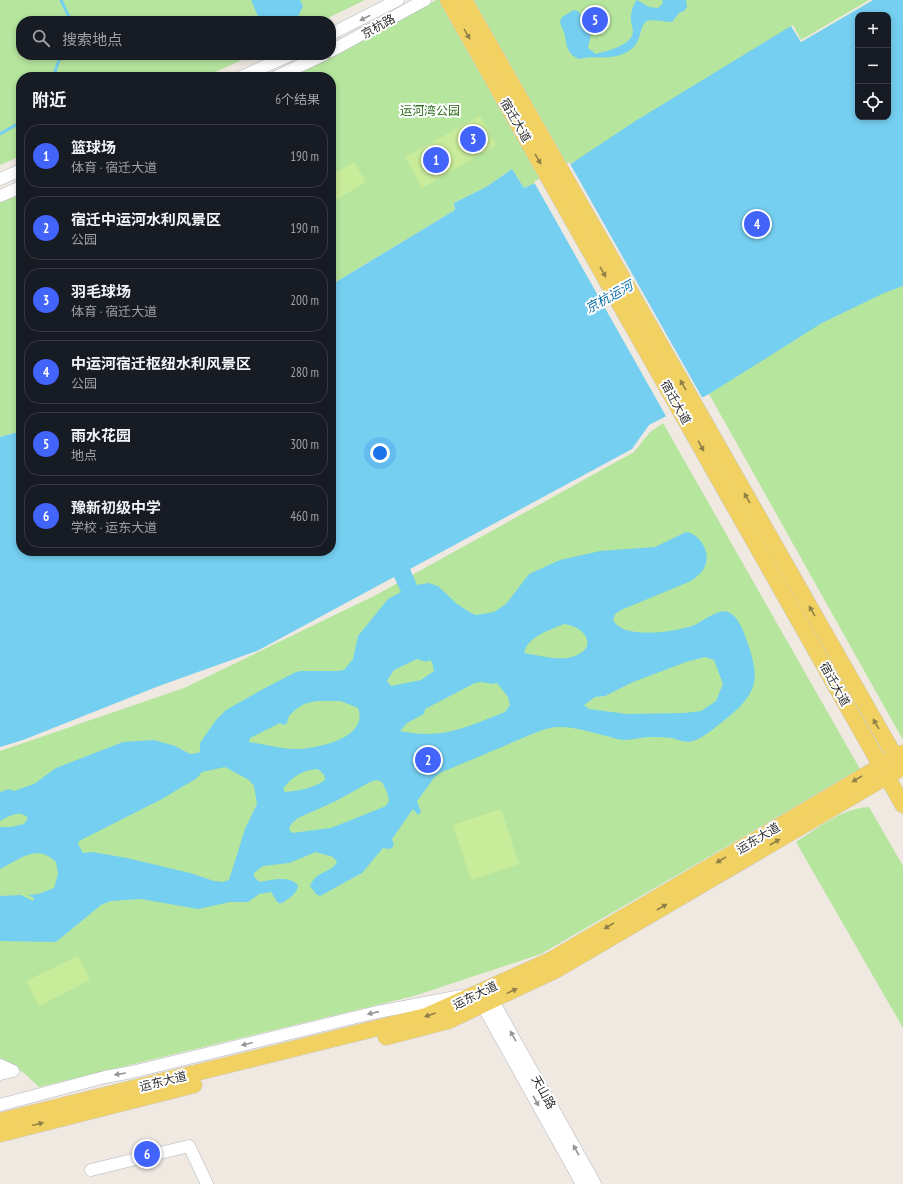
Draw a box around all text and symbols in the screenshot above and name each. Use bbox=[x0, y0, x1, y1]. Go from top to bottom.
pin: 5 bbox=[582, 5, 608, 35]
street label: 京杭路 bbox=[359, 11, 397, 41]
map controls bbox=[855, 12, 891, 120]
button: + bbox=[855, 12, 891, 48]
one-way arrow bbox=[359, 15, 370, 21]
search box bbox=[16, 16, 336, 60]
icon: search bbox=[30, 27, 52, 49]
one-way arrow bbox=[464, 28, 470, 40]
text: 搜索地点 bbox=[62, 30, 122, 49]
button: − bbox=[855, 48, 891, 84]
button: locate bbox=[855, 84, 891, 120]
text: 附近 bbox=[32, 89, 66, 111]
text: 6个结果 bbox=[275, 91, 320, 108]
street label: 宿迁大道 bbox=[498, 95, 534, 145]
park label: 运河湾公园 bbox=[400, 103, 460, 118]
pin: 3 bbox=[460, 124, 486, 154]
text: 篮球场 bbox=[71, 138, 116, 157]
pin: 1 bbox=[423, 145, 449, 175]
text: 1 bbox=[43, 148, 49, 165]
text: 190 m bbox=[290, 148, 319, 165]
one-way arrow bbox=[535, 153, 542, 165]
text: 体育 · 宿迁大道 bbox=[71, 159, 157, 176]
pin: 4 bbox=[744, 209, 770, 239]
text: 宿迁中运河水利风景区 bbox=[71, 210, 221, 229]
text: 2 bbox=[43, 220, 49, 237]
text: 190 m bbox=[290, 220, 319, 237]
text: 公园 bbox=[71, 231, 97, 248]
one-way arrow bbox=[599, 266, 606, 278]
water label: 京杭运河 bbox=[582, 276, 638, 317]
text: 羽毛球场 bbox=[71, 282, 131, 301]
text: 3 bbox=[43, 292, 49, 309]
text: 200 m bbox=[290, 292, 319, 309]
text: 体育 · 宿迁大道 bbox=[71, 303, 157, 320]
text: 中运河宿迁枢纽水利风景区 bbox=[71, 354, 251, 373]
text: 4 bbox=[43, 364, 49, 381]
text: 280 m bbox=[290, 364, 319, 381]
text: 公园 bbox=[71, 375, 97, 392]
street label: 宿迁大道 bbox=[658, 377, 694, 427]
one-way arrow bbox=[680, 379, 687, 391]
text: 雨水花园 bbox=[71, 426, 131, 445]
text: 5 bbox=[43, 436, 49, 453]
text: 300 m bbox=[290, 436, 319, 453]
one-way arrow bbox=[698, 440, 705, 452]
your location bbox=[370, 443, 390, 463]
text: 地点 bbox=[71, 447, 97, 464]
one-way arrow bbox=[744, 492, 751, 504]
text: 豫新初级中学 bbox=[71, 498, 161, 517]
text: 6 bbox=[43, 508, 49, 525]
text: 460 m bbox=[290, 508, 319, 525]
text: 学校 · 运东大道 bbox=[71, 519, 157, 536]
one-way arrow bbox=[808, 605, 815, 617]
street label: 宿迁大道 bbox=[817, 659, 853, 709]
one-way arrow bbox=[873, 718, 880, 730]
pin: 2 bbox=[415, 745, 441, 775]
one-way arrow bbox=[851, 776, 863, 783]
street label: 运东大道 bbox=[734, 819, 782, 857]
one-way arrow bbox=[769, 838, 781, 845]
one-way arrow bbox=[715, 856, 727, 863]
one-way arrow bbox=[657, 904, 668, 911]
one-way arrow bbox=[603, 922, 615, 929]
street label: 运东大道 bbox=[450, 978, 500, 1012]
one-way arrow bbox=[507, 988, 518, 994]
one-way arrow bbox=[367, 1011, 379, 1017]
one-way arrow bbox=[424, 1012, 436, 1018]
one-way arrow bbox=[510, 1030, 517, 1042]
one-way arrow bbox=[240, 1041, 252, 1047]
street label: 运东大道 bbox=[138, 1068, 188, 1094]
one-way arrow bbox=[114, 1071, 126, 1077]
street label: 天山路 bbox=[529, 1073, 559, 1111]
one-way arrow bbox=[533, 1095, 539, 1107]
one-way arrow bbox=[32, 1121, 44, 1127]
pin: 6 bbox=[134, 1139, 160, 1169]
one-way arrow bbox=[573, 1144, 580, 1156]

